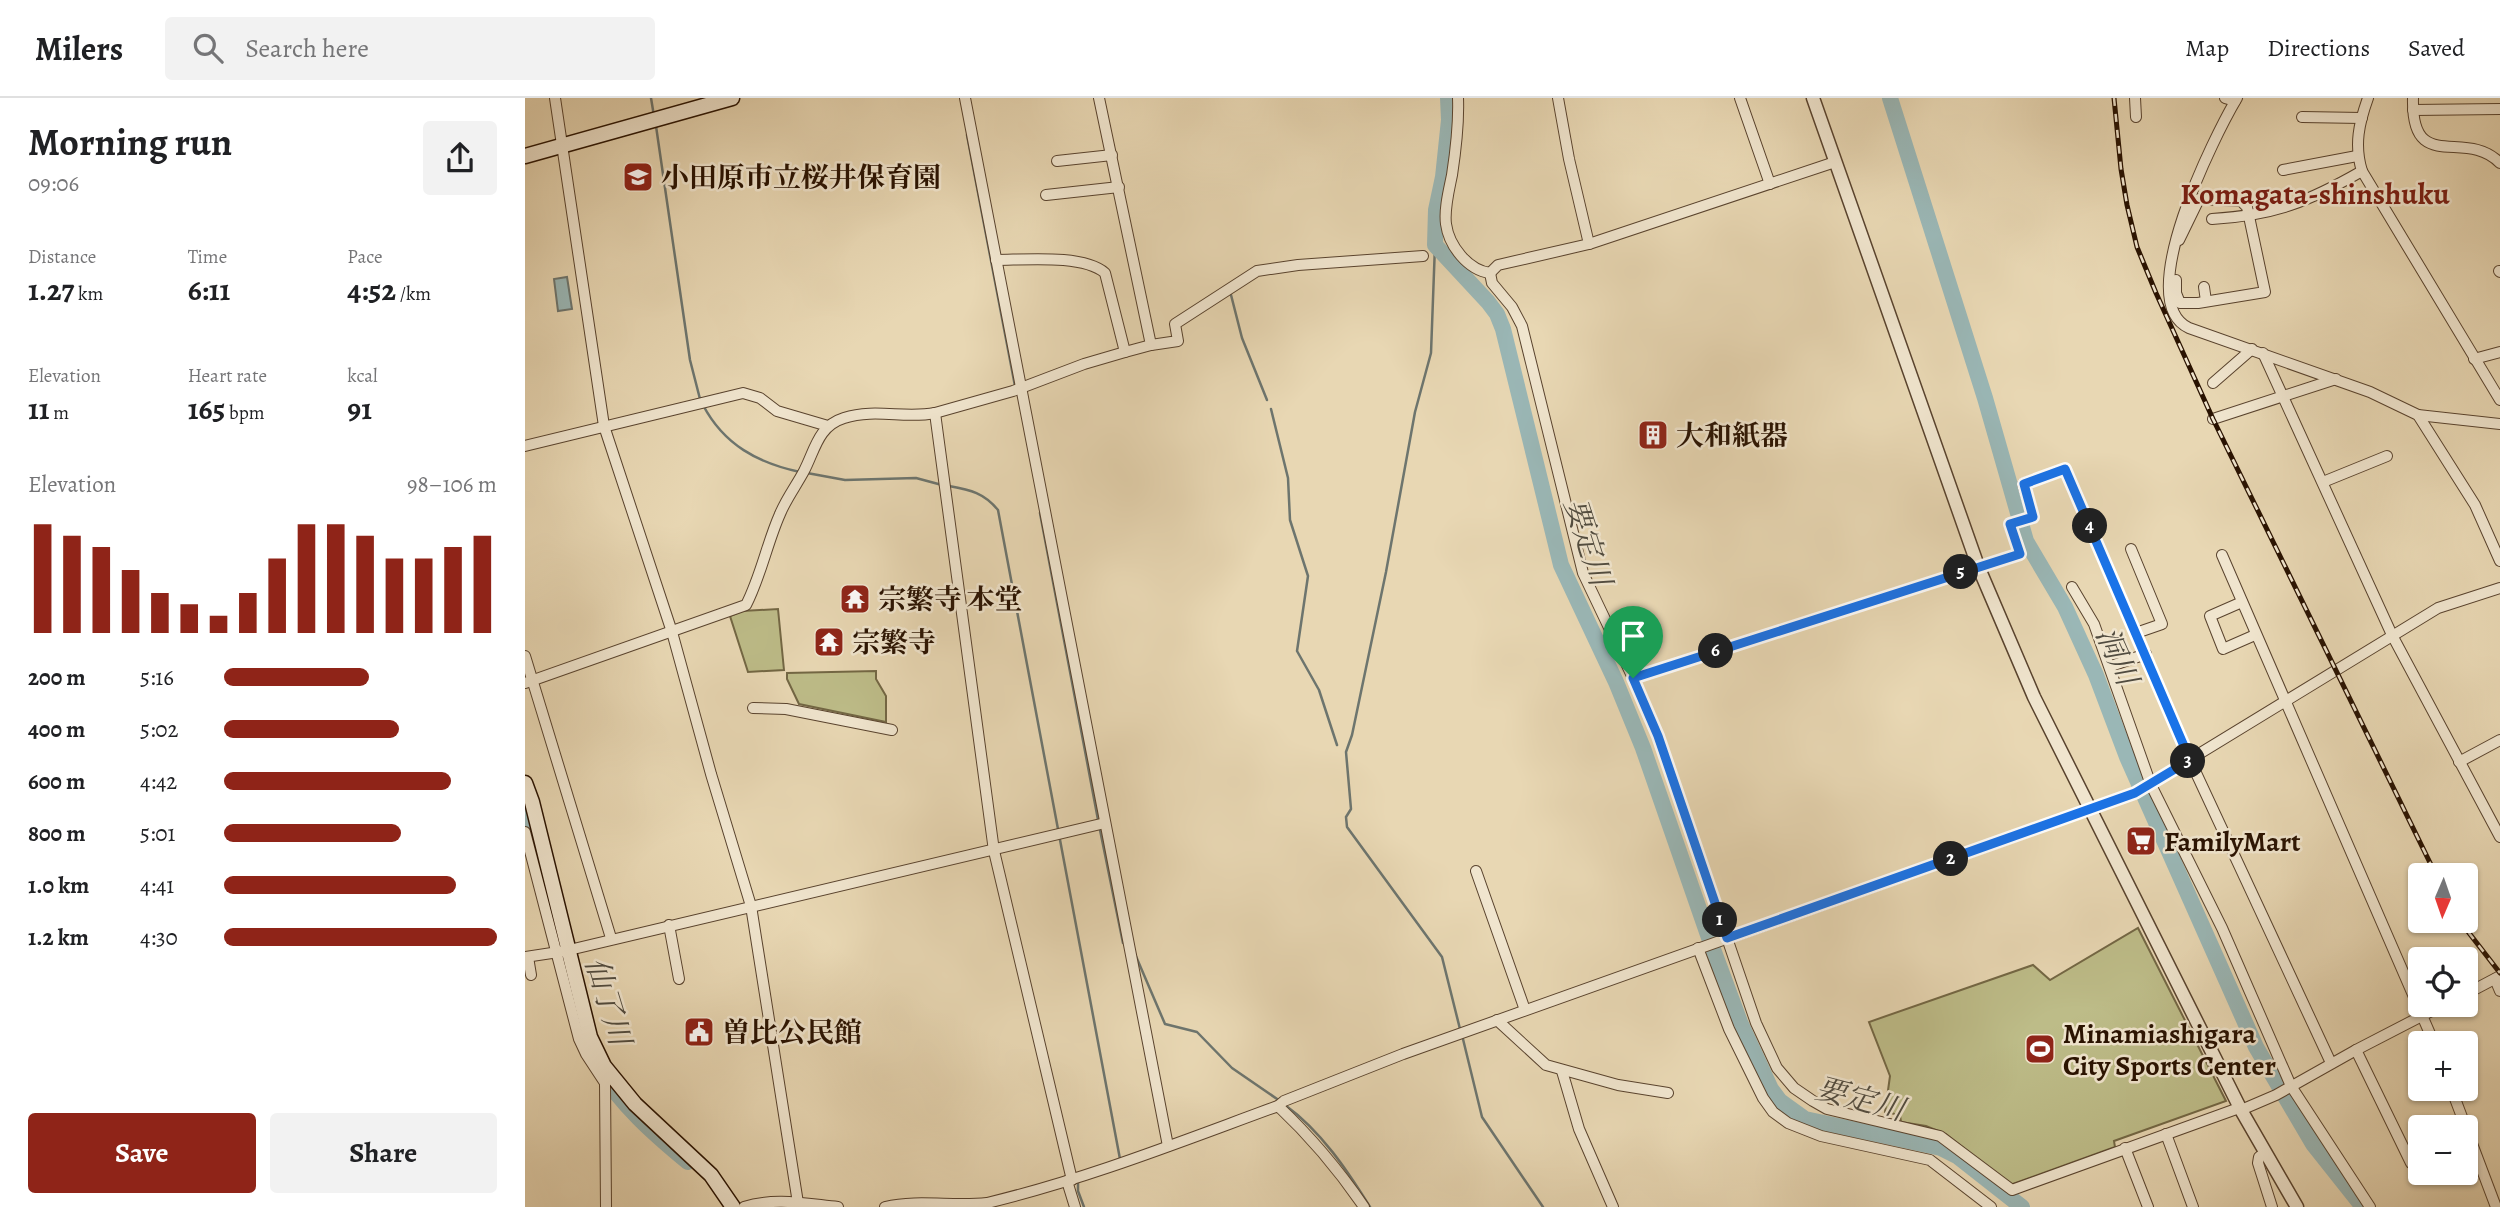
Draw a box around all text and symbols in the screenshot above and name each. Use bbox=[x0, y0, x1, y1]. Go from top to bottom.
search box bbox=[165, 17, 655, 80]
text: Milers bbox=[35, 26, 123, 71]
icon: search bbox=[189, 29, 227, 67]
text: Search here bbox=[245, 31, 369, 66]
text: Map bbox=[2185, 32, 2229, 64]
text: Directions bbox=[2267, 32, 2370, 64]
text: Saved bbox=[2408, 32, 2465, 64]
text: Morning run bbox=[28, 116, 232, 168]
button: share bbox=[423, 121, 497, 195]
place label: 小田原市立桜井保育園 bbox=[661, 159, 941, 197]
school or university icon: 小田原市立桜井保育園 bbox=[621, 160, 655, 194]
text: 09:06 bbox=[28, 168, 79, 199]
district label: Komagata-shinshuku bbox=[2180, 174, 2450, 214]
text: Distance bbox=[28, 244, 96, 270]
text: Time bbox=[188, 244, 227, 270]
text: Pace bbox=[347, 244, 383, 270]
text: 1.27 bbox=[28, 270, 74, 310]
text: 6:11 bbox=[188, 270, 230, 310]
text: 4:52 bbox=[347, 270, 396, 310]
text: km bbox=[74, 281, 103, 307]
text: /km bbox=[396, 281, 431, 307]
text: Elevation bbox=[28, 363, 101, 389]
text: Heart rate bbox=[188, 363, 267, 389]
text: kcal bbox=[347, 363, 378, 389]
text: 11 bbox=[28, 389, 49, 429]
text: 165 bbox=[188, 389, 225, 429]
text: 91 bbox=[347, 389, 372, 429]
text: m bbox=[49, 400, 69, 426]
text: bpm bbox=[225, 400, 264, 426]
place label: 大和紙器 bbox=[1676, 417, 1788, 455]
building icon: 大和紙器 bbox=[1636, 418, 1670, 452]
text: Elevation bbox=[28, 469, 116, 500]
text: 98–106 m bbox=[407, 469, 497, 500]
water label: 要定川 bbox=[1555, 493, 1622, 594]
pin: 4 bbox=[2073, 508, 2107, 544]
text: 4 bbox=[2085, 512, 2094, 538]
pin: 5 bbox=[1943, 554, 1979, 589]
text: 5 bbox=[1956, 558, 1965, 584]
place label: 宗繁寺 本堂 bbox=[878, 581, 1023, 619]
temple icon: 宗繁寺 本堂 bbox=[838, 582, 872, 616]
pin bbox=[1603, 606, 1663, 678]
icon: arrive bbox=[1614, 617, 1652, 655]
water label: 洞川 bbox=[2087, 620, 2149, 694]
place label: 宗繁寺 bbox=[852, 624, 936, 662]
temple icon: 宗繁寺 bbox=[812, 625, 846, 659]
pin: 6 bbox=[1699, 634, 1733, 668]
text: 6 bbox=[1711, 637, 1720, 663]
text: 200 m bbox=[28, 662, 86, 693]
text: 5:16 bbox=[140, 662, 174, 693]
text: 400 m bbox=[28, 714, 85, 745]
text: 5:02 bbox=[140, 714, 179, 745]
pin: 3 bbox=[2171, 744, 2205, 778]
text: 3 bbox=[2183, 747, 2192, 773]
text: 600 m bbox=[28, 766, 85, 797]
text: 4:42 bbox=[140, 766, 177, 797]
text: 800 m bbox=[28, 818, 85, 849]
text: 5:01 bbox=[140, 818, 176, 849]
place label: FamilyMart bbox=[2164, 823, 2301, 861]
supermarket icon: FamilyMart bbox=[2124, 824, 2158, 858]
pin: 2 bbox=[1933, 842, 1969, 876]
text: 2 bbox=[1946, 845, 1955, 871]
north arrow bbox=[2408, 863, 2478, 933]
map controls bbox=[2408, 863, 2478, 1185]
text: 1.0 km bbox=[28, 870, 89, 901]
text: 4:41 bbox=[140, 870, 174, 901]
pin: 1 bbox=[1703, 902, 1737, 938]
text: 1 bbox=[1716, 906, 1723, 932]
text: 1.2 km bbox=[28, 922, 89, 953]
text: 4:30 bbox=[140, 922, 178, 953]
button: locate bbox=[2408, 947, 2478, 1017]
water label: 仙了川 bbox=[576, 952, 641, 1053]
place label: 曽比公民館 bbox=[722, 1014, 862, 1052]
public building icon: 曽比公民館 bbox=[682, 1015, 716, 1049]
place label: Minamiashigara City Sports Center bbox=[2063, 1015, 2277, 1085]
button: + bbox=[2408, 1031, 2478, 1101]
sports icon: Minamiashigara City Sports Center bbox=[2023, 1032, 2057, 1066]
water label: 要定川 bbox=[1811, 1068, 1912, 1131]
button: Save bbox=[28, 1113, 256, 1193]
button: Share bbox=[270, 1113, 497, 1193]
button: − bbox=[2408, 1115, 2478, 1185]

